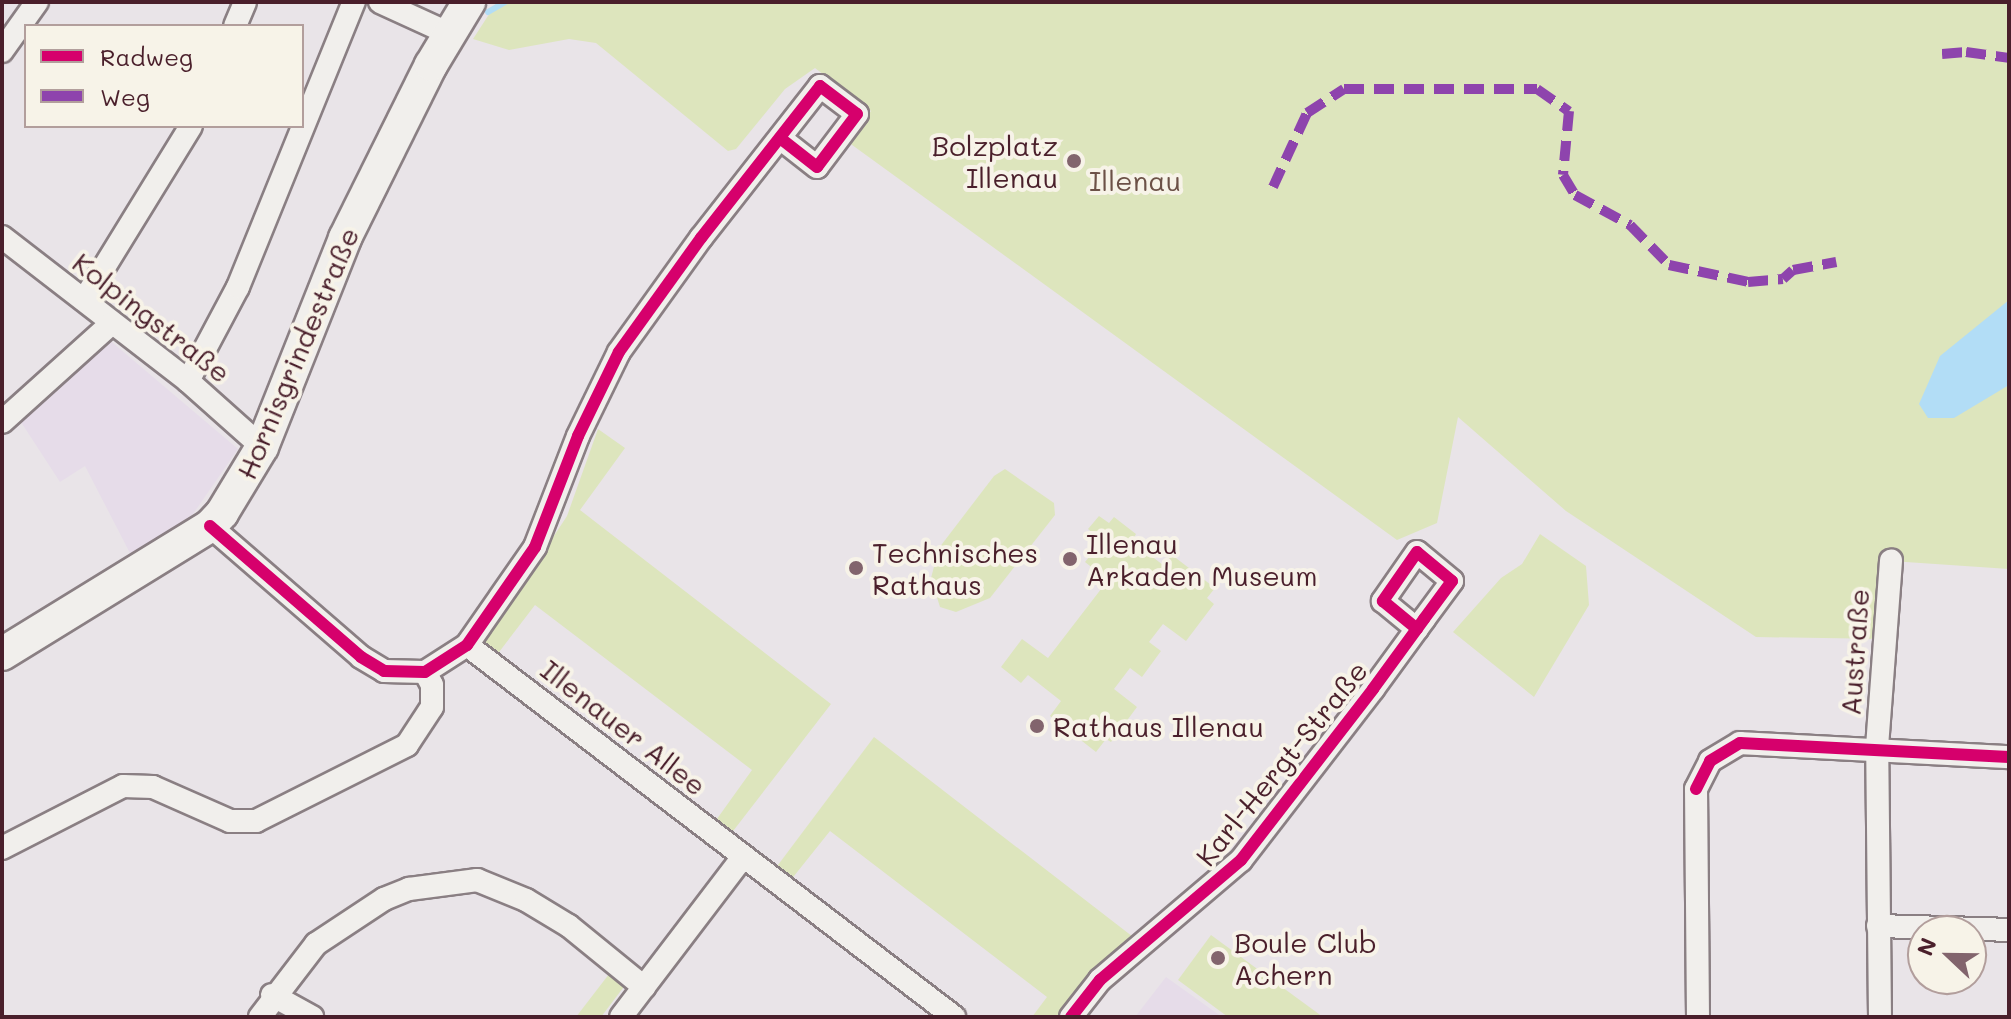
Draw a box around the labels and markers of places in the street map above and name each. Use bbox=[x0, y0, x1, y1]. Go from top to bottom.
place label: Bolzplatz Illenau bbox=[932, 128, 1058, 194]
marker: Bolzplatz Illenau bbox=[1065, 152, 1083, 170]
place label: Illenau Arkaden Museum bbox=[1086, 526, 1318, 592]
place label: Technisches Rathaus bbox=[872, 535, 1038, 601]
marker: Illenau Arkaden Museum bbox=[1061, 550, 1079, 568]
marker: Technisches Rathaus bbox=[847, 559, 865, 577]
place label: Rathaus Illenau bbox=[1053, 709, 1264, 743]
marker: Rathaus Illenau bbox=[1028, 717, 1046, 735]
place label: Boule Club Achern bbox=[1234, 925, 1377, 991]
marker: Boule Club Achern bbox=[1209, 949, 1227, 967]

